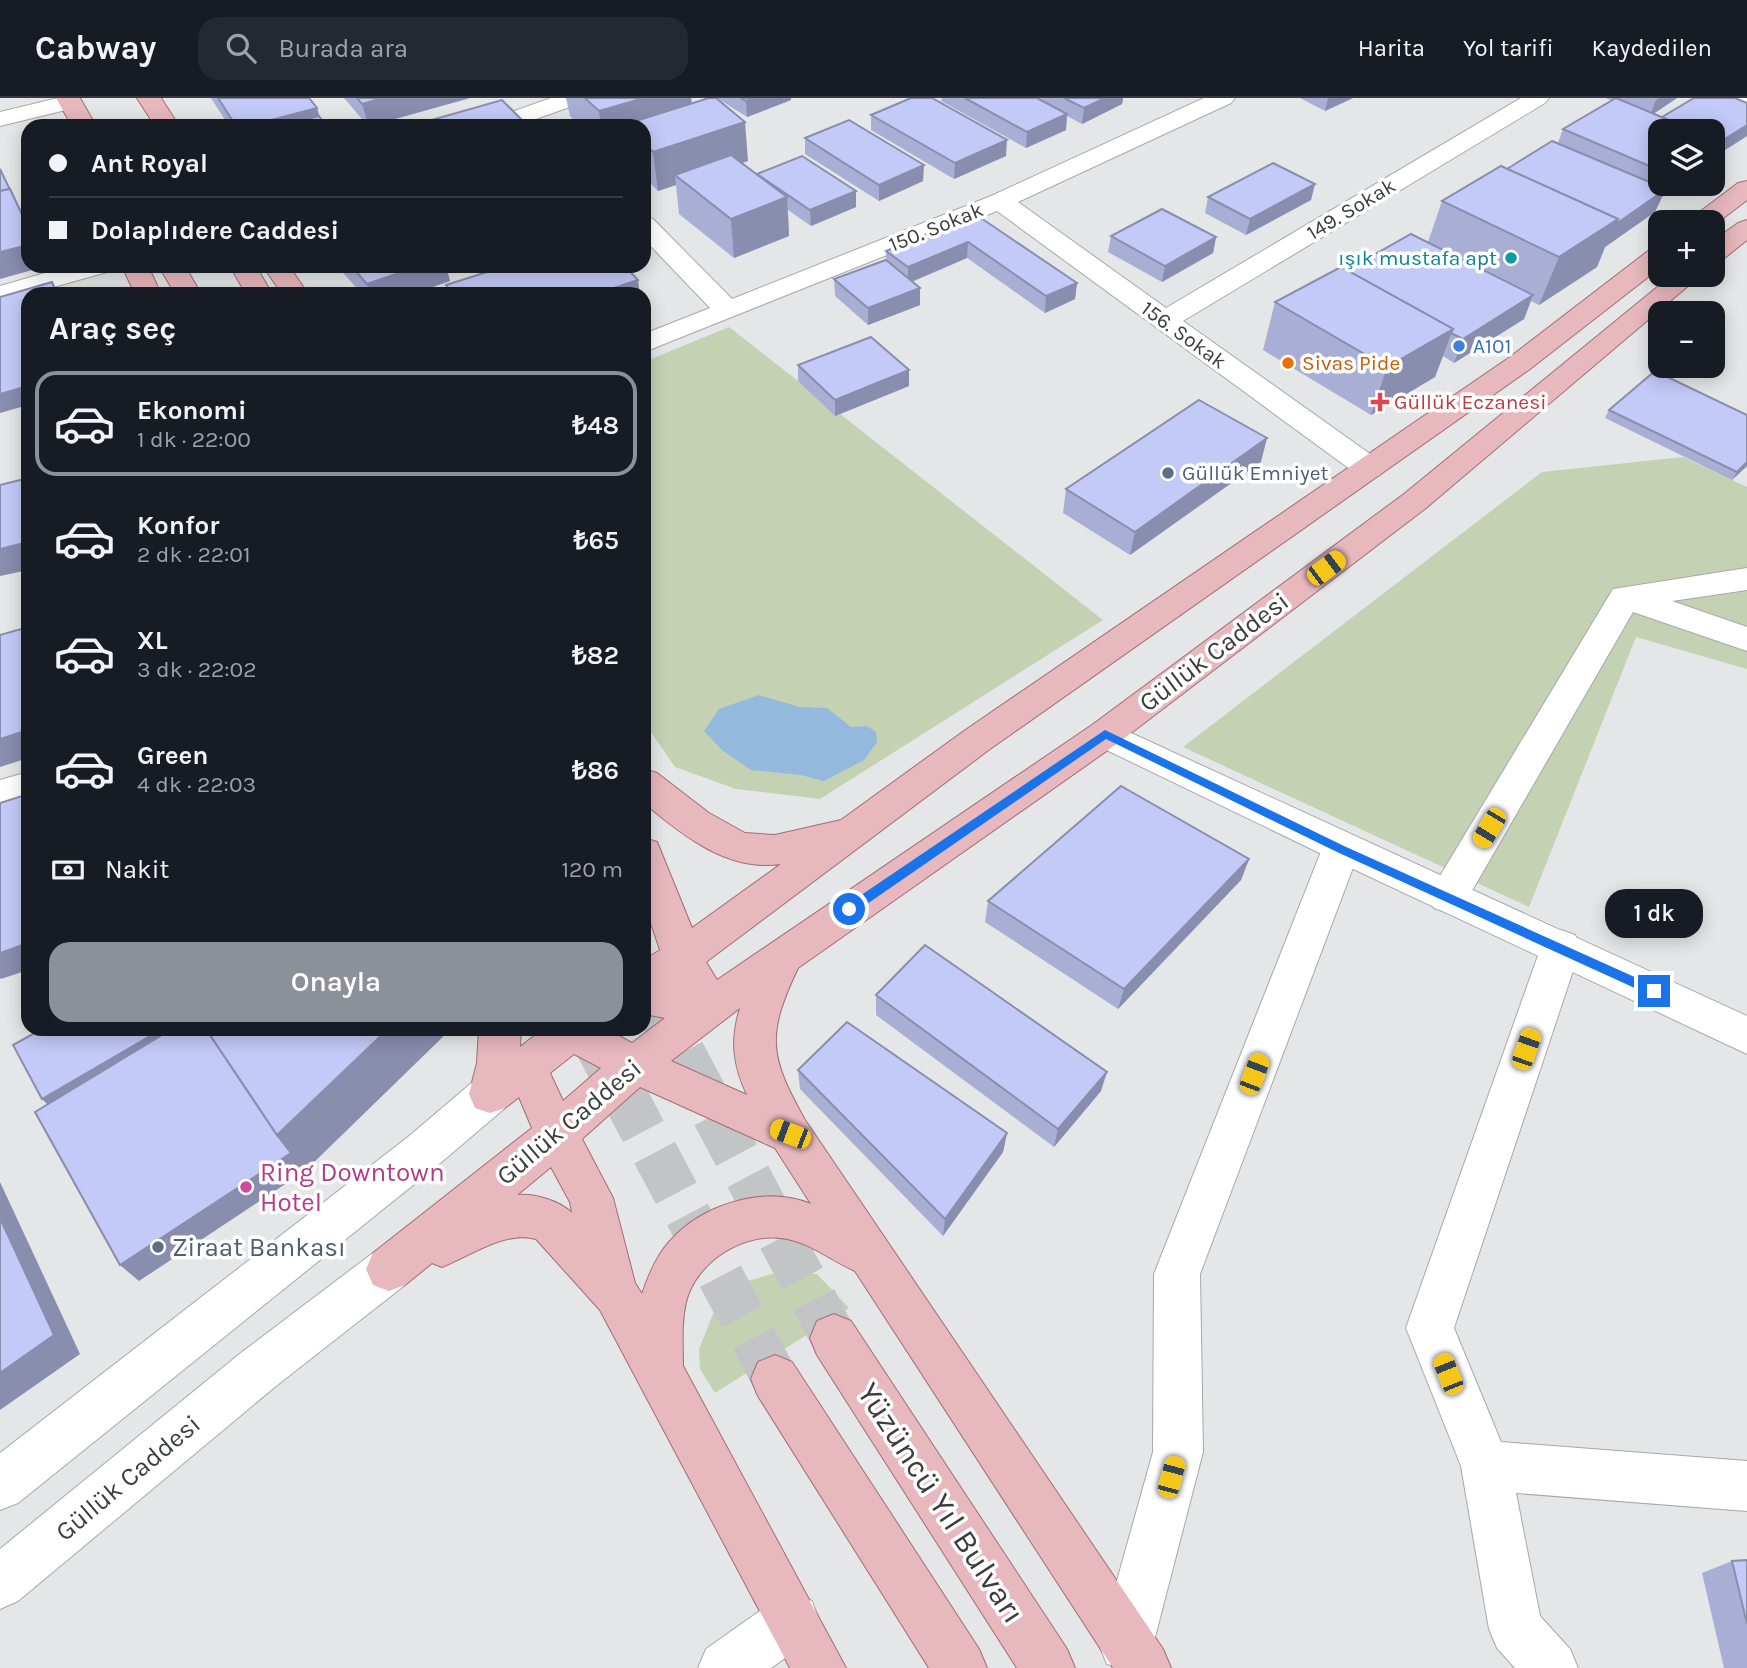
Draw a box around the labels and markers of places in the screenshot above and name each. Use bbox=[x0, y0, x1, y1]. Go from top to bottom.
place label: ışık mustafa apt bbox=[1338, 246, 1497, 270]
marker: ışık mustafa apt bbox=[1503, 250, 1519, 266]
place label: A101 bbox=[1473, 334, 1511, 358]
marker: A101 bbox=[1451, 338, 1467, 354]
place label: Sivas Pide bbox=[1302, 351, 1400, 375]
marker: Sivas Pide bbox=[1280, 355, 1296, 371]
place label: Güllük Eczanesi bbox=[1394, 390, 1546, 414]
marker: Güllük Eczanesi bbox=[1372, 394, 1388, 410]
place label: Güllük Emniyet bbox=[1182, 461, 1328, 485]
marker: Güllük Emniyet bbox=[1160, 465, 1176, 481]
place label: Ring Downtown Hotel bbox=[260, 1157, 445, 1218]
marker: Ring Downtown Hotel bbox=[238, 1179, 254, 1195]
place label: Ziraat Bankası bbox=[172, 1232, 346, 1263]
marker: Ziraat Bankası bbox=[150, 1239, 166, 1255]

